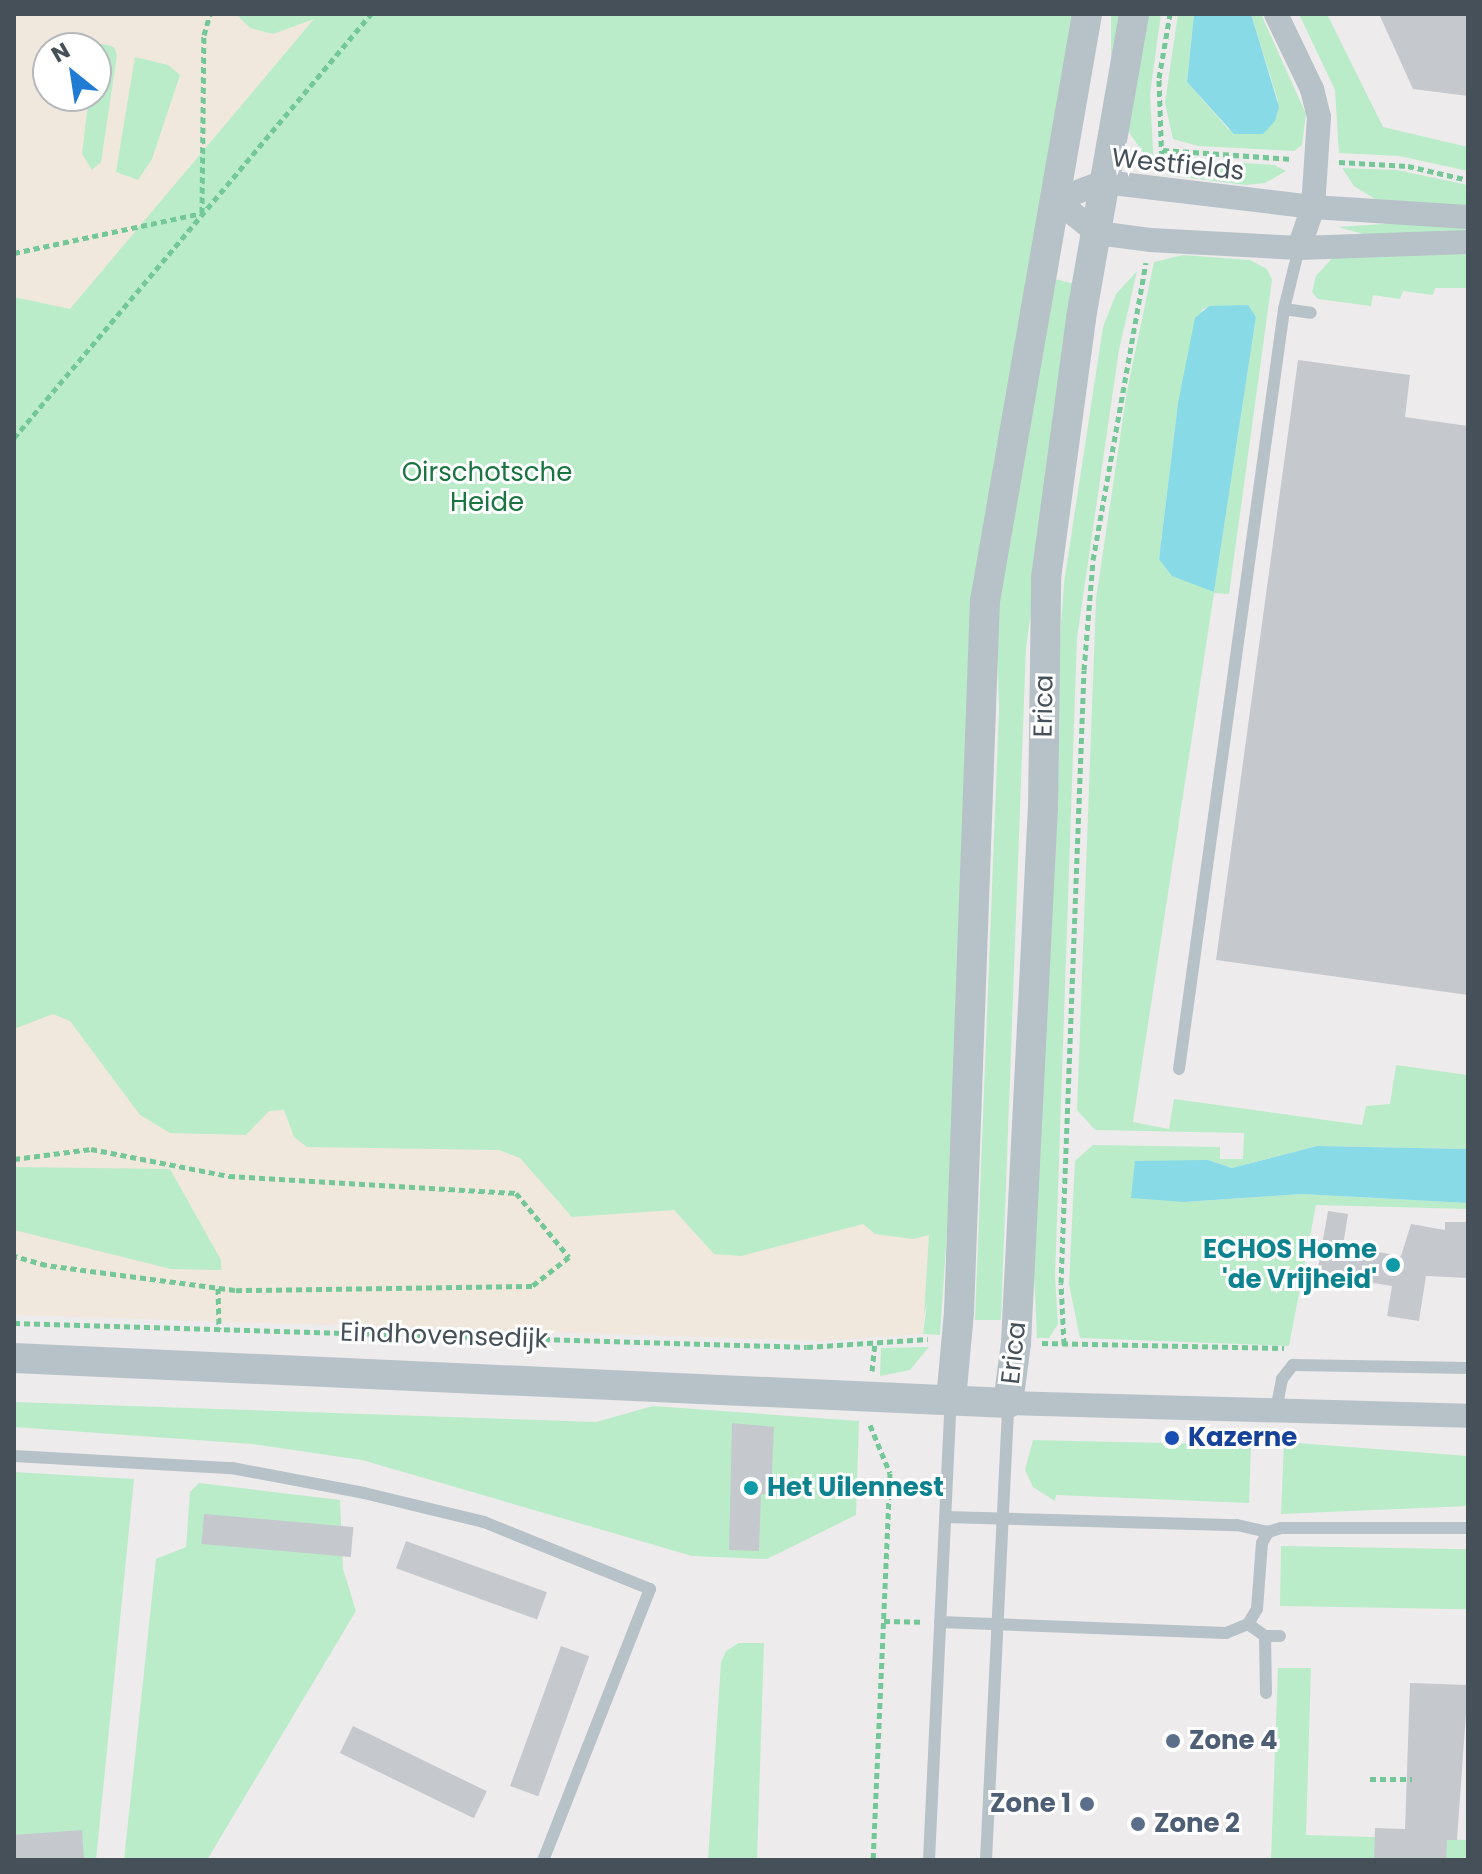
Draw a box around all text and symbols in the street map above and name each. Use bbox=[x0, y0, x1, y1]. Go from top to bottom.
north arrow bbox=[32, 32, 112, 112]
text: N bbox=[46, 35, 76, 70]
street label: Westfields bbox=[1110, 143, 1246, 187]
park label: Oirschotsche Heide bbox=[402, 457, 572, 518]
street label: Erica bbox=[1028, 674, 1060, 738]
place label: ECHOS Home 'de Vrijheid' bbox=[1203, 1234, 1377, 1296]
marker: ECHOS Home 'de Vrijheid' bbox=[1384, 1256, 1402, 1274]
street label: Eindhovensedijk bbox=[339, 1317, 549, 1355]
street label: Erica bbox=[995, 1320, 1033, 1386]
place label: Kazerne bbox=[1188, 1422, 1297, 1454]
marker: Kazerne bbox=[1163, 1429, 1181, 1447]
place label: Het Uilennest bbox=[767, 1472, 944, 1504]
marker: Het Uilennest bbox=[742, 1479, 760, 1497]
place label: Zone 4 bbox=[1189, 1725, 1278, 1757]
marker: Zone 4 bbox=[1164, 1732, 1182, 1750]
place label: Zone 1 bbox=[990, 1788, 1071, 1820]
marker: Zone 1 bbox=[1078, 1795, 1096, 1813]
place label: Zone 2 bbox=[1154, 1808, 1240, 1840]
marker: Zone 2 bbox=[1129, 1815, 1147, 1833]

